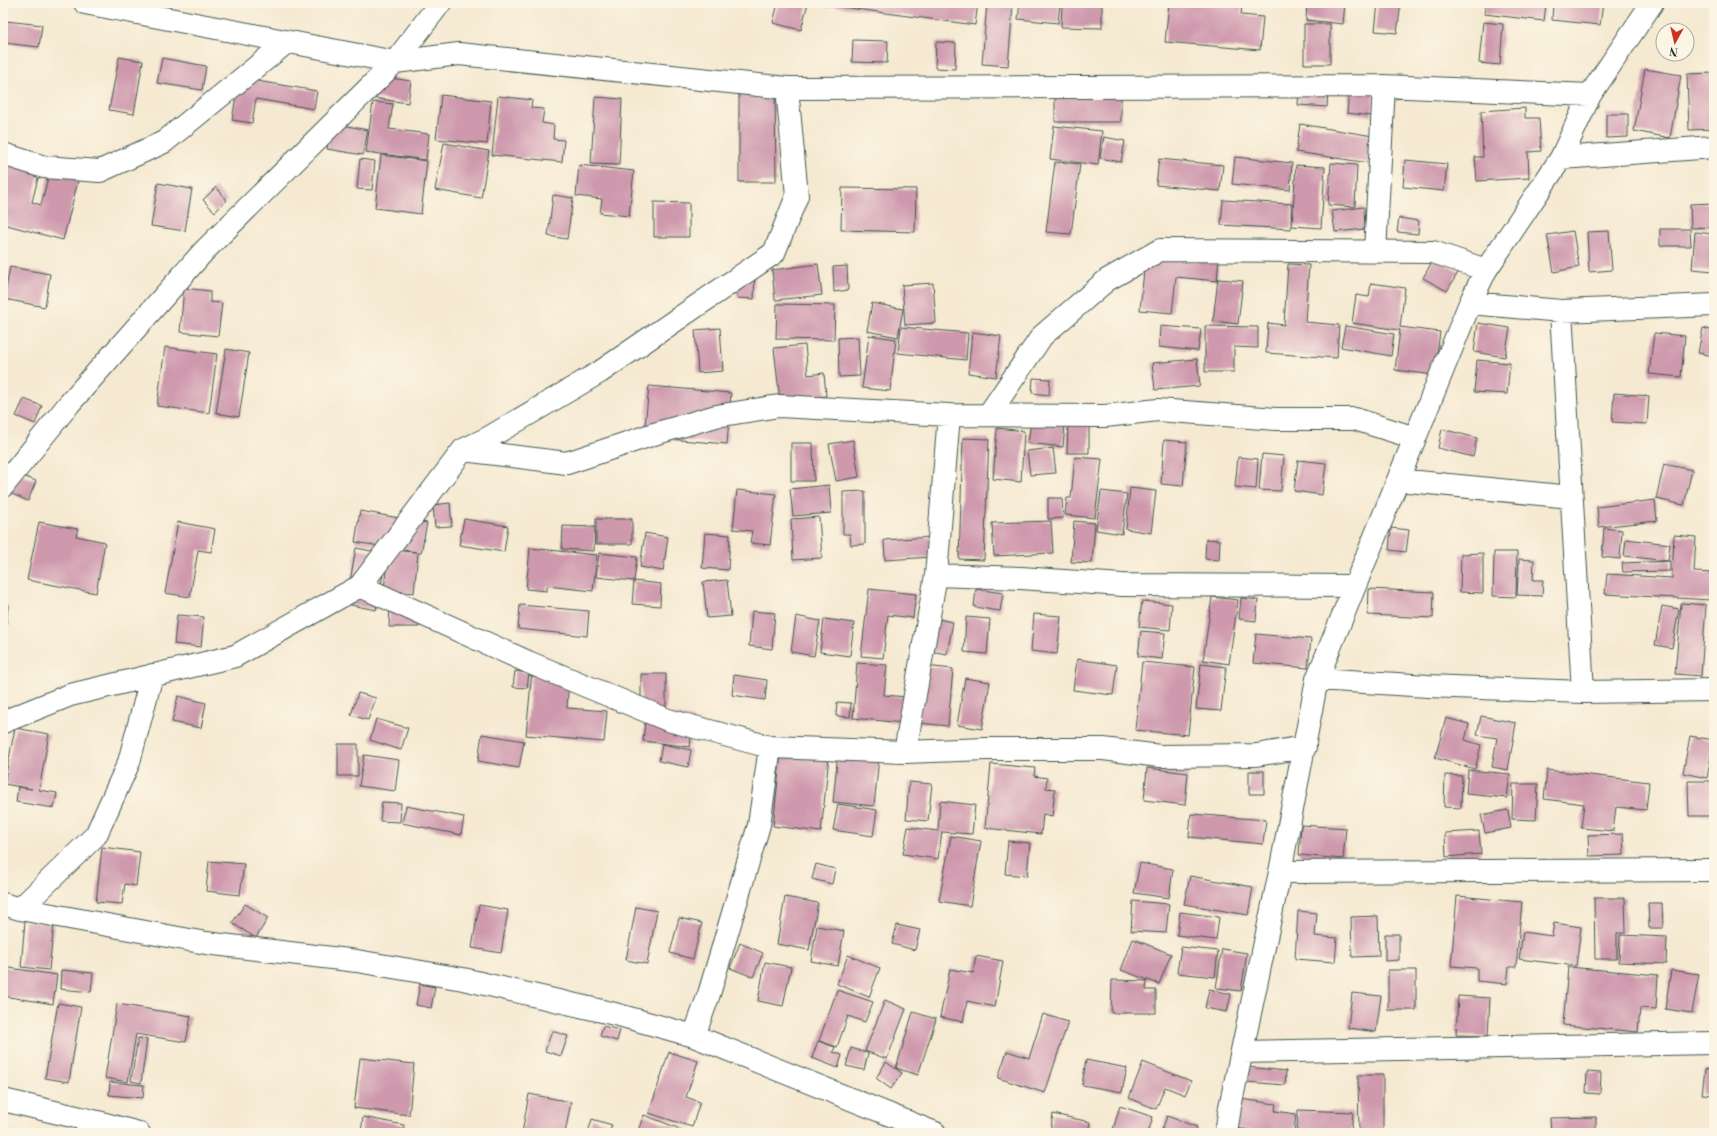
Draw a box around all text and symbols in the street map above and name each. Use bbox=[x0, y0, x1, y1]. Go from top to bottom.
north arrow bbox=[1655, 22, 1695, 62]
text: N bbox=[1668, 43, 1679, 58]

